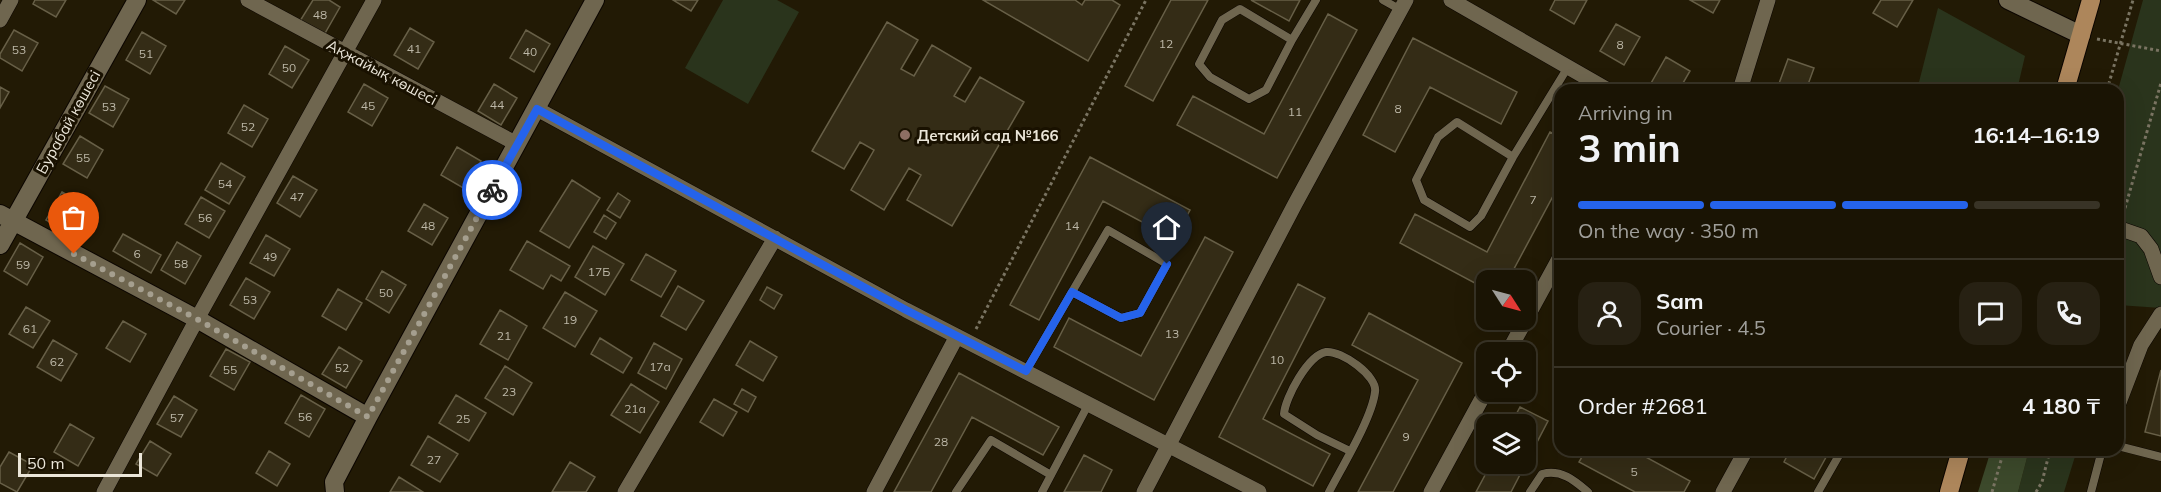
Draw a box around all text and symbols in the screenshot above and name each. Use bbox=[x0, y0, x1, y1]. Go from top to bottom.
house number: 48 bbox=[313, 7, 327, 22]
street label: Ақжайық көшесі bbox=[324, 35, 440, 109]
house number: 12 bbox=[1159, 36, 1173, 51]
house number: 8 bbox=[1616, 37, 1624, 52]
house number: 41 bbox=[407, 41, 421, 56]
house number: 53 bbox=[12, 42, 26, 57]
house number: 40 bbox=[523, 44, 537, 59]
house number: 51 bbox=[139, 46, 153, 61]
house number: 50 bbox=[282, 60, 296, 75]
street label: Бурабай көшесі bbox=[32, 67, 104, 177]
house number: 44 bbox=[490, 97, 504, 112]
house number: 45 bbox=[361, 98, 375, 113]
house number: 53 bbox=[102, 99, 116, 114]
text: Arriving in bbox=[1578, 100, 1673, 125]
house number: 8 bbox=[1394, 101, 1402, 116]
house number: 11 bbox=[1288, 104, 1302, 119]
house number: 52 bbox=[241, 119, 255, 134]
text: 16:14–16:19 bbox=[1972, 121, 2100, 149]
text: 3 min bbox=[1578, 123, 1681, 172]
place label: Детский сад №166 bbox=[917, 126, 1058, 145]
marker: Детский сад №166 bbox=[898, 128, 912, 142]
house number: 55 bbox=[76, 150, 90, 165]
courier bbox=[462, 160, 522, 220]
icon: bike bbox=[476, 174, 509, 207]
house number: 54 bbox=[218, 176, 232, 191]
house number: 47 bbox=[290, 189, 304, 204]
pin bbox=[48, 192, 99, 254]
house number: 7 bbox=[1529, 192, 1537, 207]
icon: bag bbox=[57, 201, 90, 234]
pin bbox=[1141, 202, 1192, 264]
house number: 56 bbox=[198, 210, 212, 225]
icon: home bbox=[1150, 211, 1183, 244]
house number: 48 bbox=[421, 218, 435, 233]
house number: 14 bbox=[1065, 218, 1079, 233]
text: On the way · 350 m bbox=[1578, 218, 1759, 243]
house number: 6 bbox=[133, 246, 141, 261]
house number: 49 bbox=[263, 249, 277, 264]
house number: 58 bbox=[174, 256, 188, 271]
house number: 59 bbox=[16, 257, 30, 272]
house number: 17Б bbox=[588, 264, 610, 279]
north arrow bbox=[1476, 270, 1536, 330]
map controls bbox=[1476, 270, 1536, 474]
button: person bbox=[1578, 282, 1641, 345]
button: chat bbox=[1959, 282, 2022, 345]
button: phone bbox=[2037, 282, 2100, 345]
house number: 50 bbox=[379, 285, 393, 300]
text: Sam bbox=[1656, 287, 1704, 315]
house number: 53 bbox=[243, 292, 257, 307]
house number: 19 bbox=[563, 312, 577, 327]
text: Courier · 4.5 bbox=[1656, 315, 1766, 340]
house number: 61 bbox=[23, 321, 37, 336]
house number: 13 bbox=[1165, 326, 1179, 341]
house number: 21 bbox=[497, 328, 511, 343]
button: locate bbox=[1476, 342, 1536, 402]
house number: 10 bbox=[1270, 352, 1284, 367]
house number: 62 bbox=[50, 354, 64, 369]
house number: 17а bbox=[649, 359, 671, 374]
house number: 52 bbox=[335, 360, 349, 375]
house number: 55 bbox=[223, 362, 237, 377]
house number: 23 bbox=[502, 384, 516, 399]
text: Order #2681 bbox=[1578, 392, 1708, 420]
text: 4 180 ₸ bbox=[2022, 392, 2100, 420]
house number: 21а bbox=[624, 401, 646, 416]
house number: 56 bbox=[298, 409, 312, 424]
house number: 57 bbox=[170, 410, 184, 425]
house number: 25 bbox=[456, 411, 470, 426]
button: layers bbox=[1476, 414, 1536, 474]
house number: 9 bbox=[1402, 429, 1410, 444]
house number: 28 bbox=[934, 434, 948, 449]
scale bar bbox=[18, 450, 142, 478]
house number: 27 bbox=[427, 452, 441, 467]
text: 50 m bbox=[27, 453, 64, 473]
house number: 5 bbox=[1630, 464, 1638, 479]

